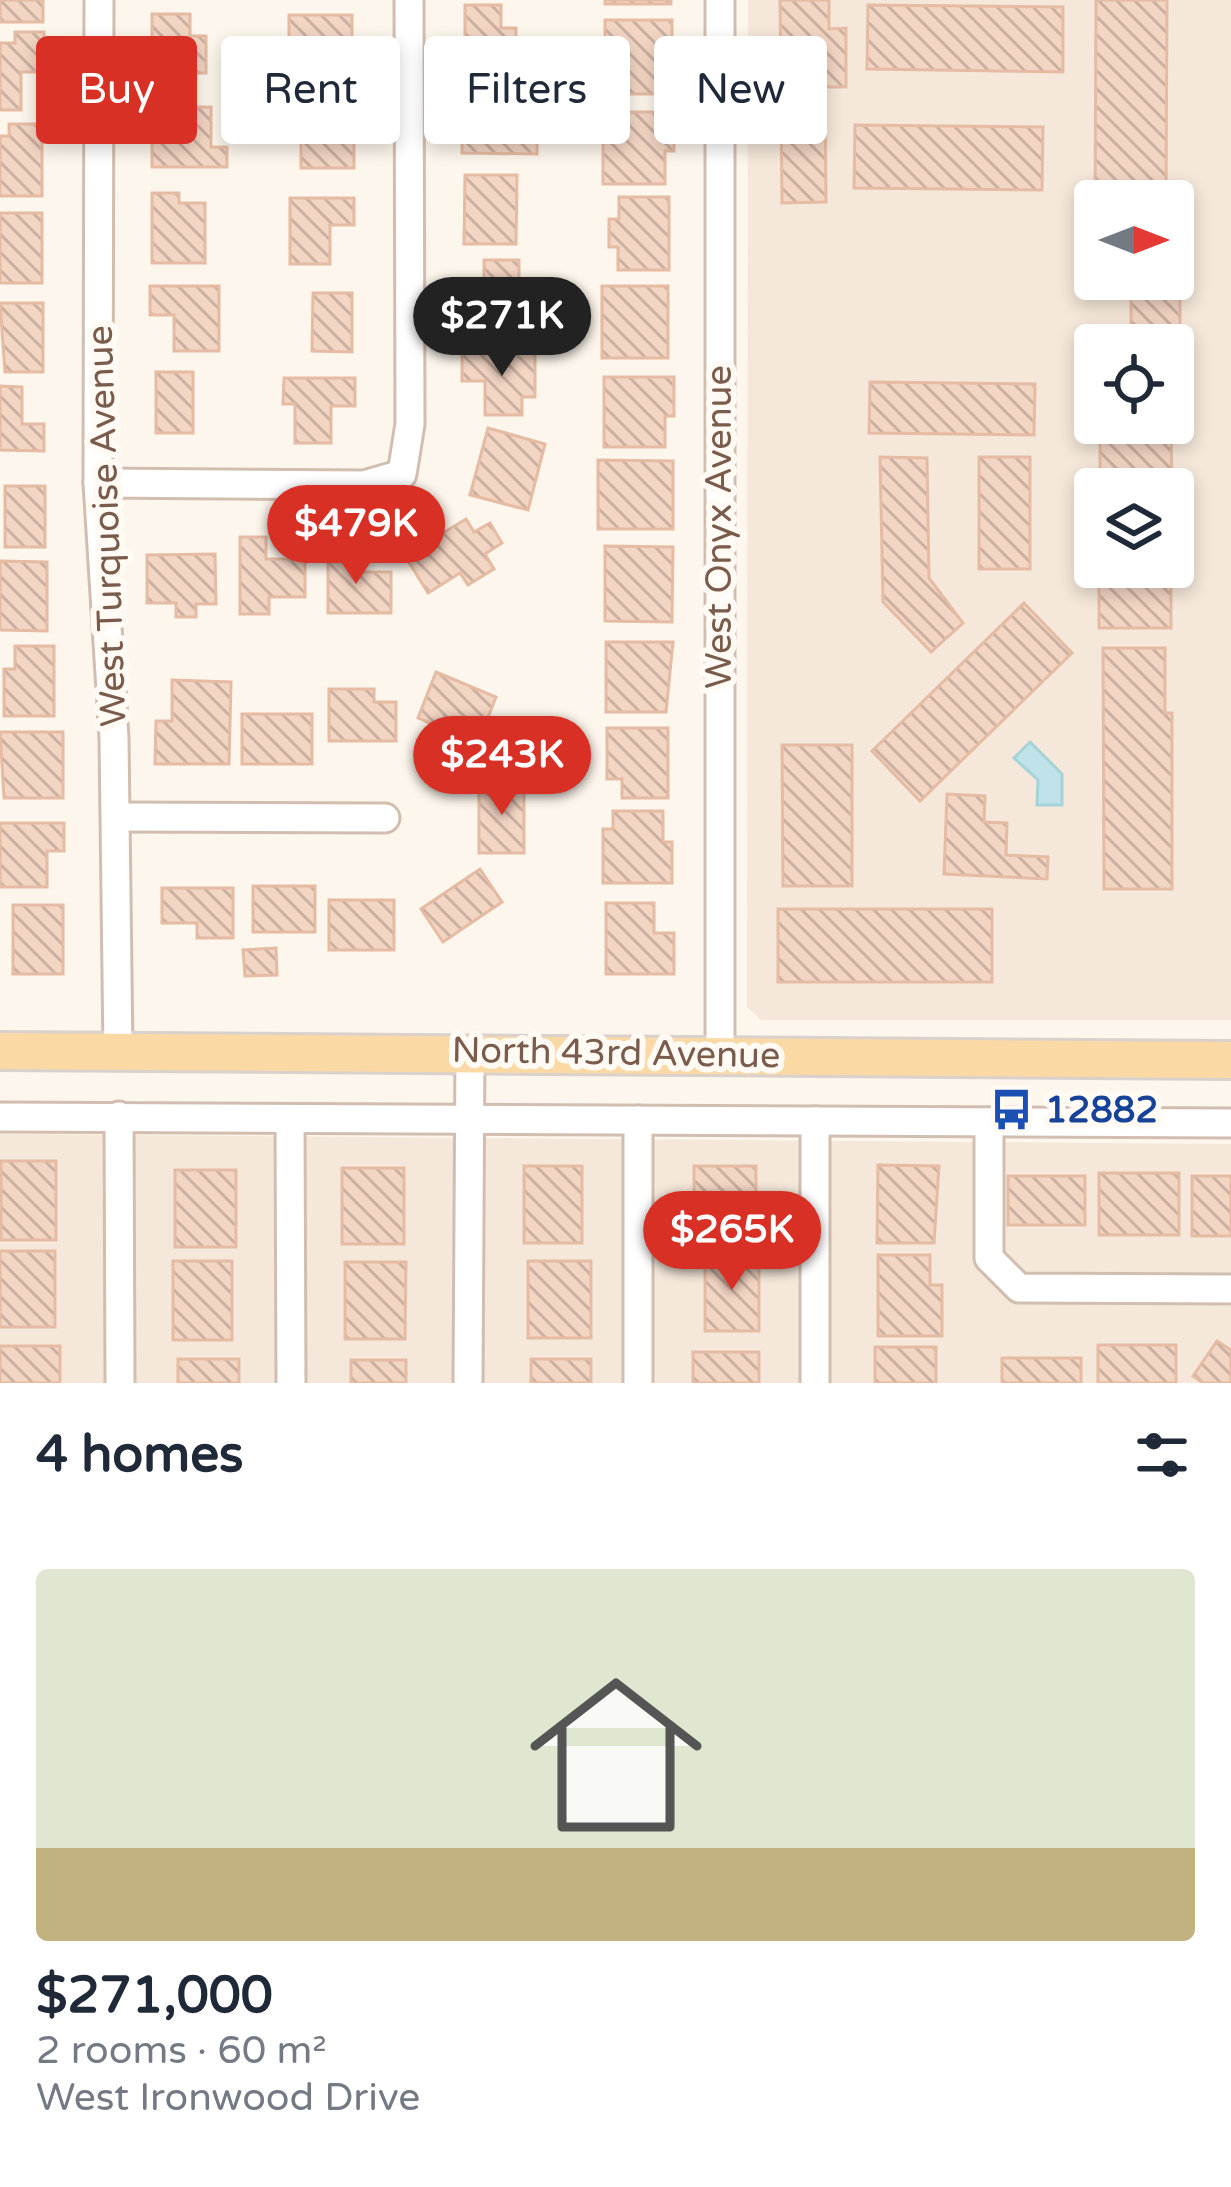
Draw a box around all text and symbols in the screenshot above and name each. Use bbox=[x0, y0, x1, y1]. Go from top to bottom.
chip: Buy bbox=[36, 36, 197, 144]
chip: Rent bbox=[221, 36, 400, 144]
chip: Filters bbox=[424, 36, 630, 144]
chip: New bbox=[654, 36, 827, 144]
north arrow bbox=[1074, 180, 1194, 300]
map controls bbox=[1074, 180, 1194, 588]
pin: $271K bbox=[418, 277, 586, 379]
text: $271K bbox=[440, 292, 564, 339]
button: locate bbox=[1074, 324, 1194, 444]
street label: West Turquoise Avenue bbox=[79, 325, 135, 727]
street label: West Onyx Avenue bbox=[698, 365, 741, 689]
button: layers bbox=[1074, 468, 1194, 588]
pin: $479K bbox=[272, 485, 440, 587]
text: $479K bbox=[294, 500, 418, 547]
pin: $243K bbox=[418, 716, 586, 818]
text: $243K bbox=[440, 731, 564, 778]
street label: North 43rd Avenue bbox=[451, 1029, 781, 1077]
bus stop icon: 12882 bbox=[988, 1087, 1034, 1133]
place label: 12882 bbox=[1045, 1089, 1158, 1132]
pin: $265K bbox=[648, 1191, 816, 1293]
text: $265K bbox=[670, 1206, 794, 1253]
icon: filters bbox=[1129, 1422, 1195, 1488]
text: 4 homes bbox=[36, 1424, 244, 1486]
icon: home bbox=[508, 1647, 724, 1863]
text: $271,000 bbox=[36, 1965, 273, 2027]
text: 2 rooms · 60 m² bbox=[36, 2027, 327, 2074]
text: West Ironwood Drive bbox=[36, 2074, 420, 2121]

